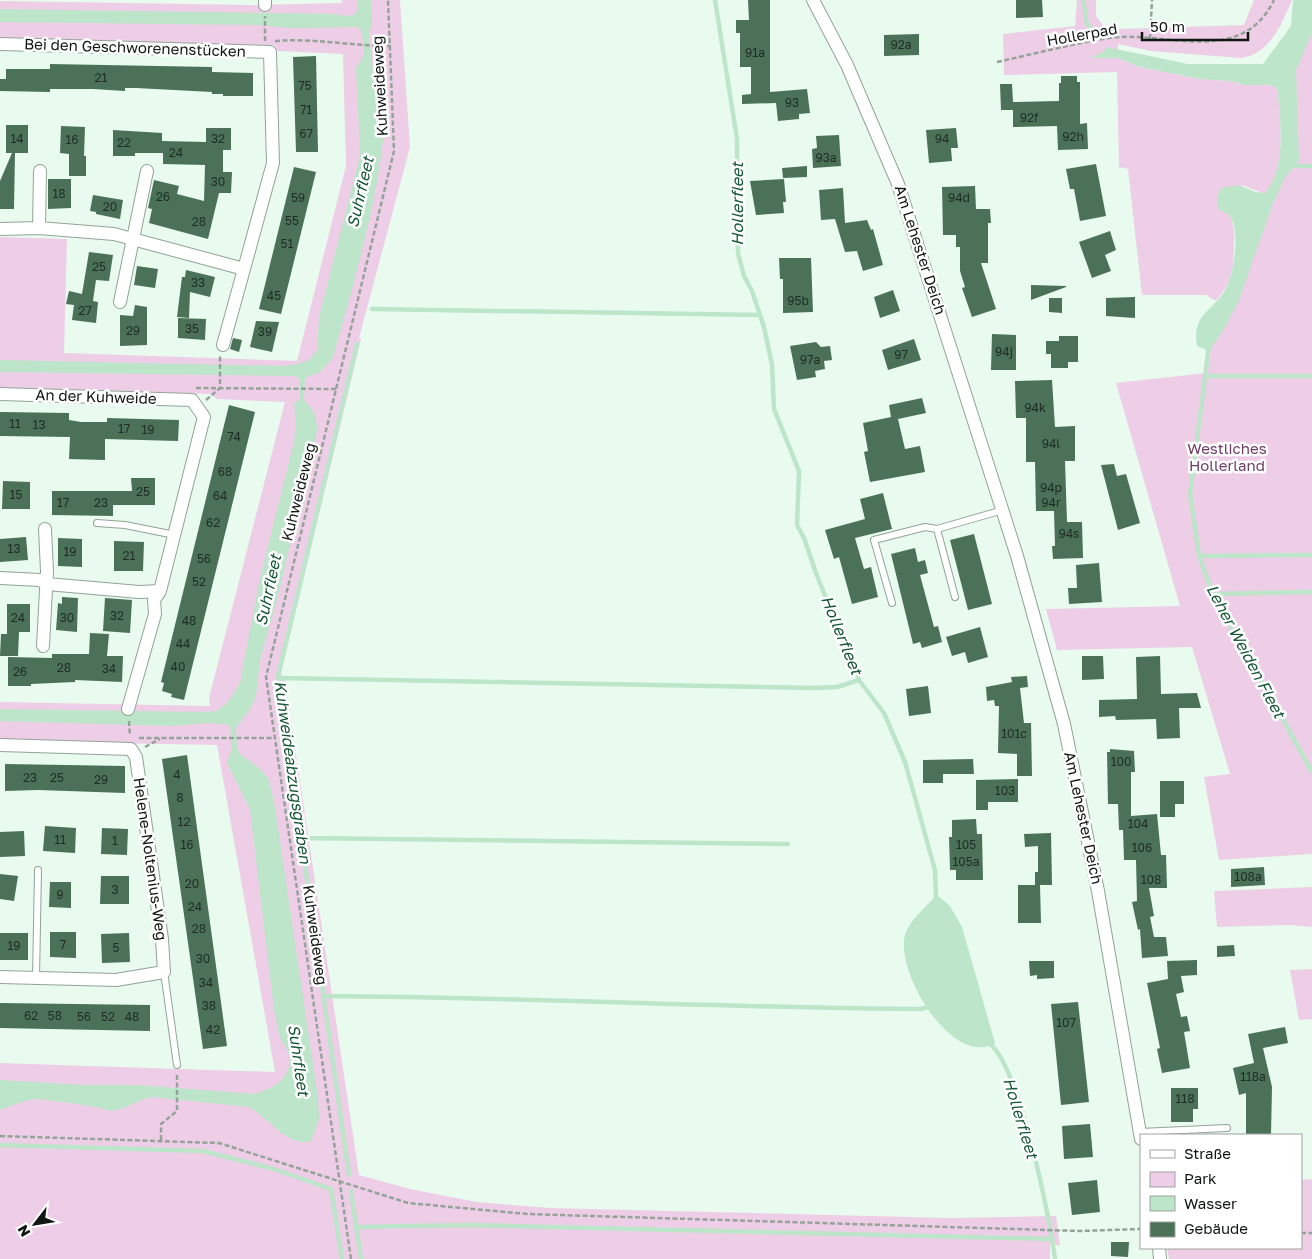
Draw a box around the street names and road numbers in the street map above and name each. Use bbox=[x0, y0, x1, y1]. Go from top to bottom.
street label: Hollerpad bbox=[1045, 19, 1119, 49]
street label: Bei den Geschworenenstücken bbox=[24, 34, 246, 60]
street label: Kuhweideweg bbox=[367, 35, 391, 137]
street label: Am Lehester Deich bbox=[892, 183, 950, 317]
street label: An der Kuhweide bbox=[35, 385, 157, 407]
street label: Kuhweideweg bbox=[277, 441, 319, 543]
street label: Am Lehester Deich bbox=[1061, 750, 1107, 886]
street label: Helene-Noltenius-Weg bbox=[131, 776, 171, 942]
street label: Kuhweideweg bbox=[300, 884, 332, 986]

